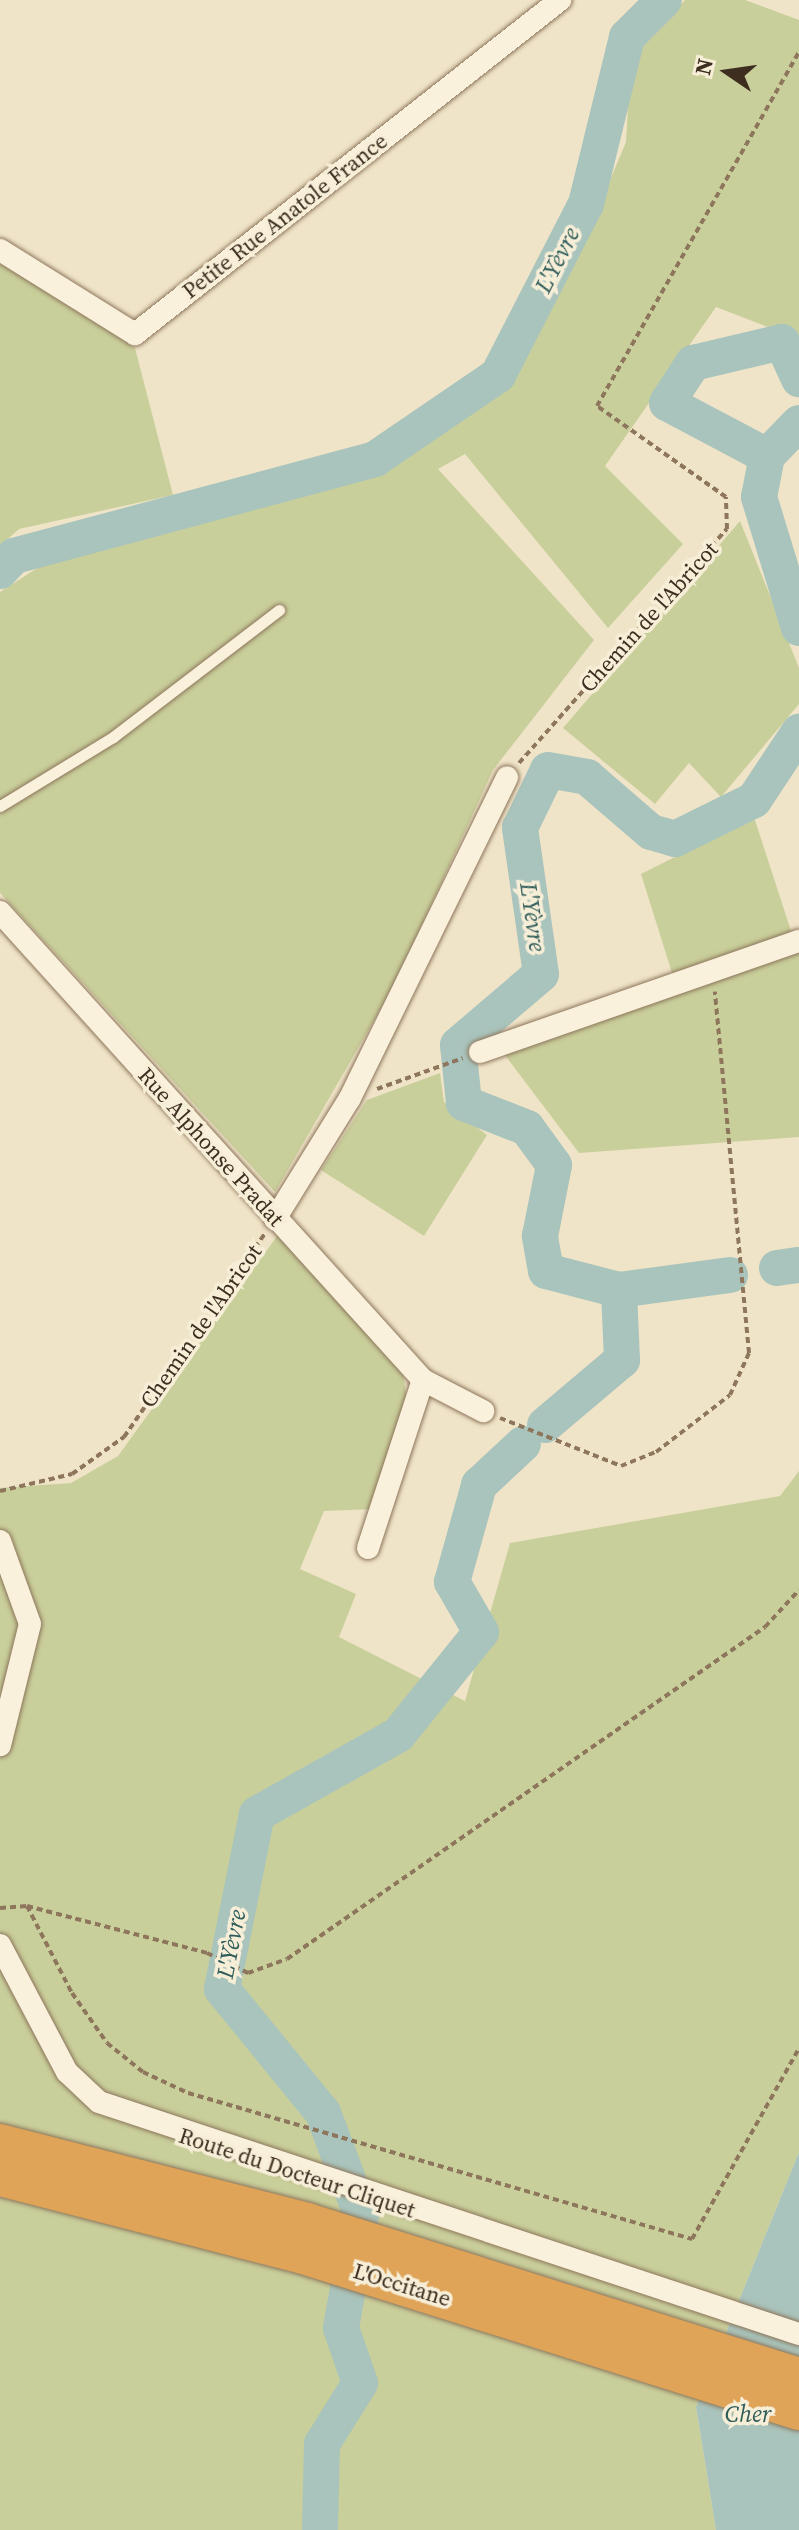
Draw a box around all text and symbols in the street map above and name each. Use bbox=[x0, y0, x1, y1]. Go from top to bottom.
north arrow bbox=[687, 32, 767, 112]
text: N bbox=[687, 55, 720, 78]
street label: Petite Rue Anatole France bbox=[177, 128, 393, 304]
water label: L'Yèvre bbox=[528, 222, 586, 298]
street label: Chemin de l'Abricot bbox=[575, 536, 723, 698]
water label: L'Yèvre bbox=[514, 881, 552, 953]
street label: Rue Alphonse Pradat bbox=[133, 1062, 289, 1232]
street label: Chemin de l'Abricot bbox=[135, 1239, 267, 1413]
water label: L'Yèvre bbox=[210, 1907, 252, 1981]
street label: Route du Docteur Cliquet bbox=[176, 2122, 418, 2224]
street label: L'Occitane bbox=[350, 2258, 454, 2312]
water label: Cher bbox=[725, 2400, 771, 2428]

